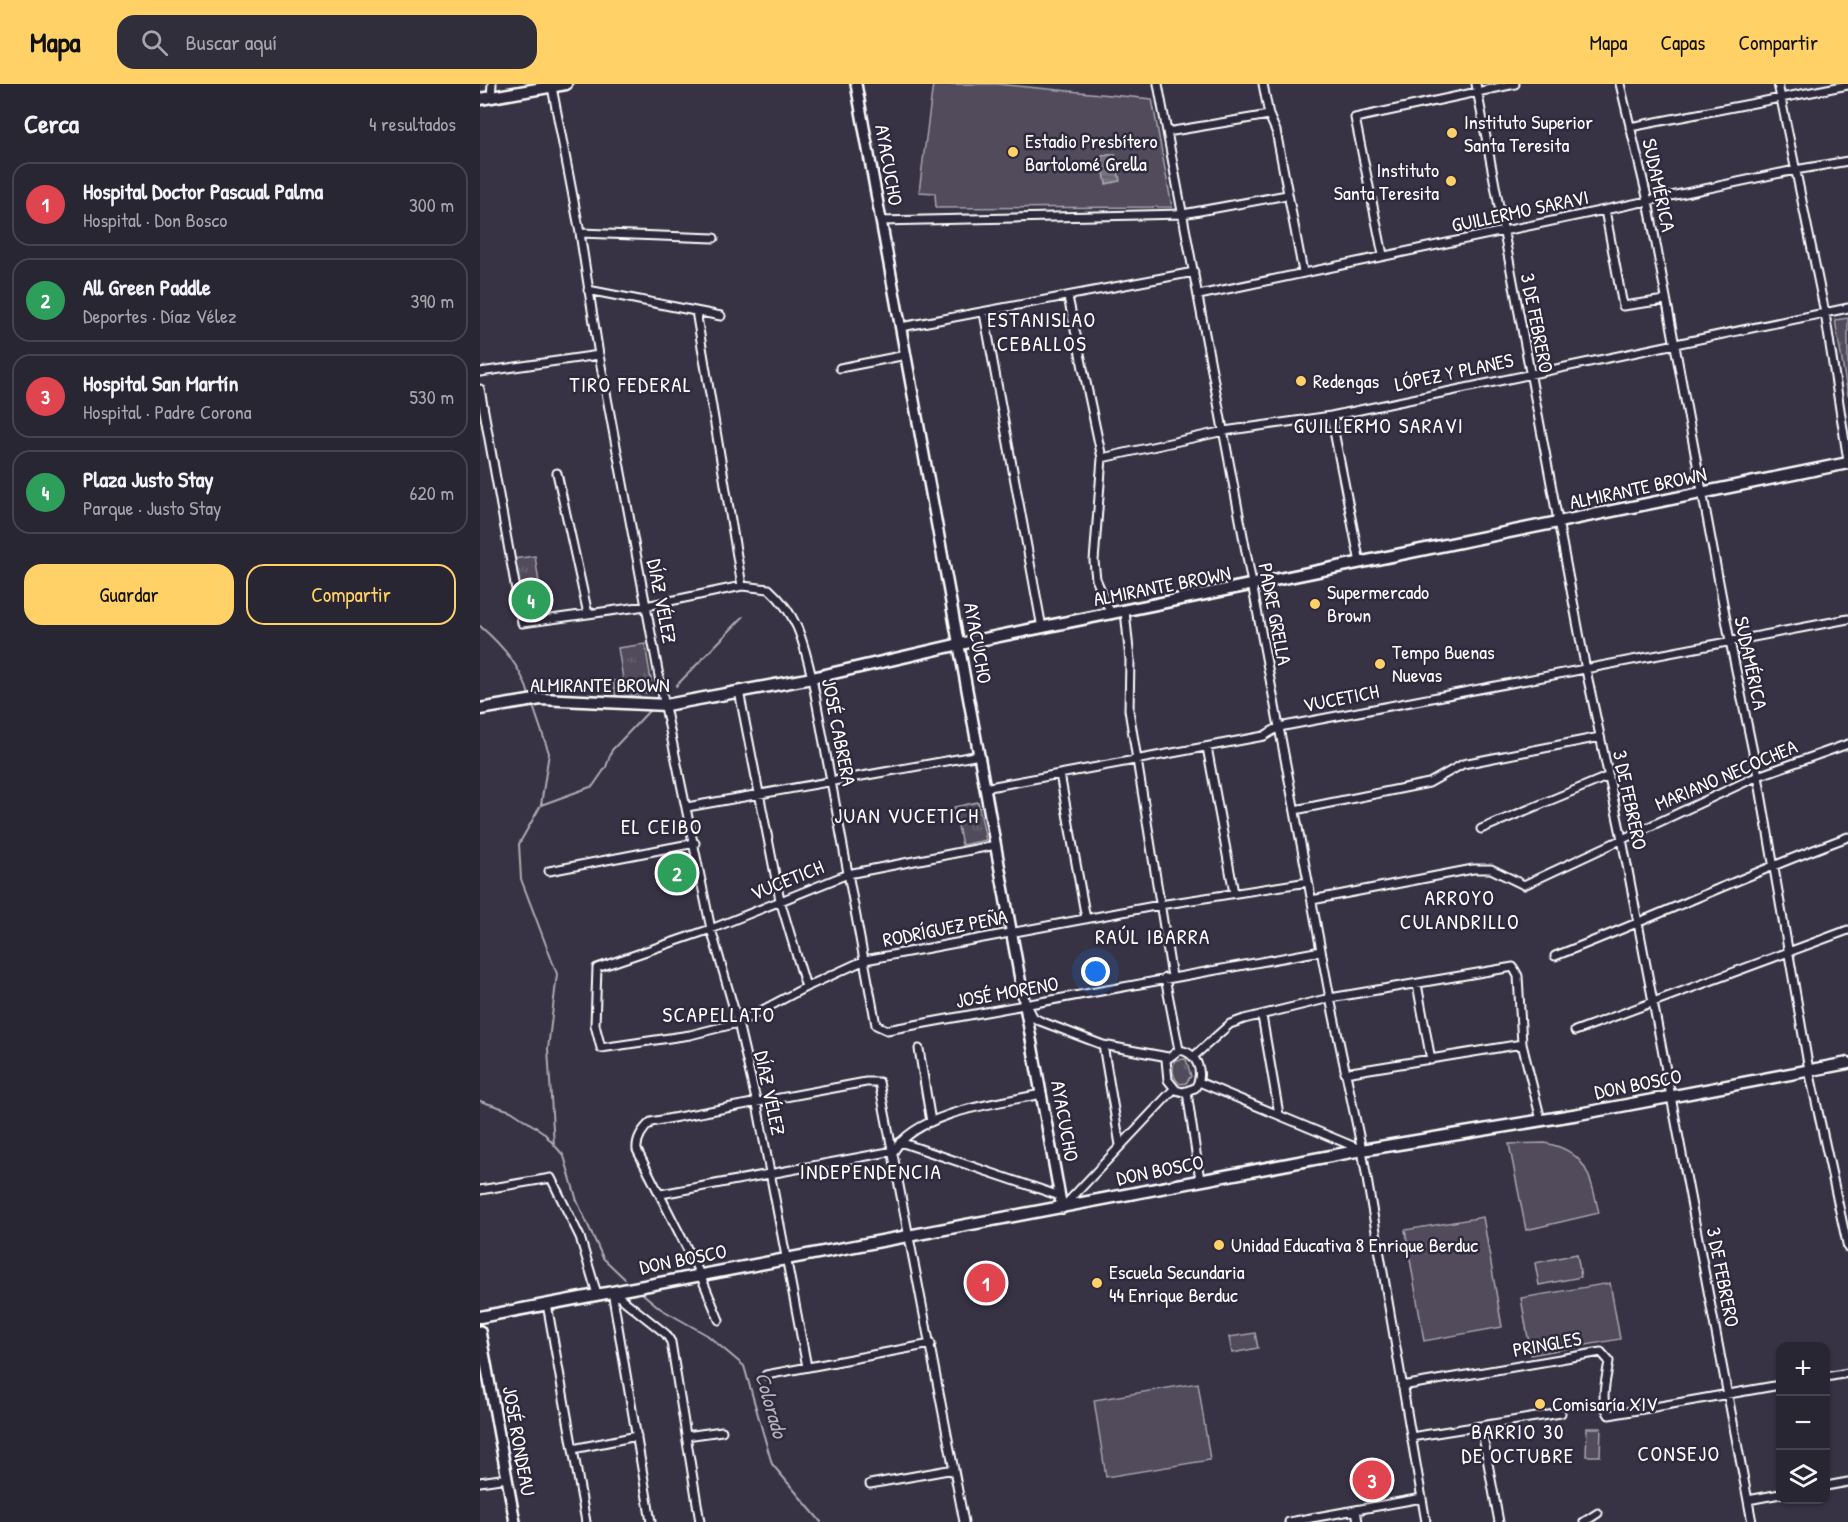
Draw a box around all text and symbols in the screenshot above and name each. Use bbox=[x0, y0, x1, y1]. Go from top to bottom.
search box bbox=[117, 15, 537, 69]
text: Mapa bbox=[30, 23, 81, 61]
icon: search bbox=[138, 26, 171, 59]
text: Buscar aquí bbox=[186, 27, 277, 57]
text: Mapa bbox=[1589, 28, 1627, 57]
text: Capas bbox=[1660, 28, 1705, 57]
text: Compartir bbox=[1738, 28, 1818, 57]
text: Cerca bbox=[24, 106, 79, 141]
place label: Instituto Superior Santa Teresita bbox=[1464, 108, 1593, 158]
text: 4 resultados bbox=[369, 110, 456, 137]
street label: AYACUCHO bbox=[869, 122, 910, 208]
marker: Instituto Superior Santa Teresita bbox=[1445, 126, 1459, 140]
place label: Estadio Presbítero Bartolomé Grella bbox=[1025, 127, 1158, 177]
street label: SUDAMÉRICA bbox=[1636, 136, 1683, 234]
marker: Estadio Presbítero Bartolomé Grella bbox=[1006, 145, 1020, 159]
place label: Instituto Santa Teresita bbox=[1334, 156, 1439, 206]
marker: Instituto Santa Teresita bbox=[1444, 174, 1458, 188]
text: Hospital Doctor Pascual Palma bbox=[83, 176, 323, 206]
street label: GUILLERMO SARAVI bbox=[1449, 183, 1591, 238]
text: 1 bbox=[42, 191, 49, 218]
text: 300 m bbox=[409, 191, 454, 218]
text: Hospital · Don Bosco bbox=[83, 206, 227, 233]
street label: 3 DE FEBRERO bbox=[1515, 271, 1560, 375]
text: All Green Paddle bbox=[83, 272, 211, 302]
text: 2 bbox=[41, 287, 50, 314]
text: 390 m bbox=[411, 287, 454, 314]
text: Deportes · Díaz Vélez bbox=[83, 302, 237, 329]
district label: ESTANISLAO CEBALLOS bbox=[987, 305, 1097, 358]
street label: LÓPEZ Y PLANES bbox=[1392, 346, 1516, 397]
place label: Redengas bbox=[1313, 367, 1380, 394]
text: Hospital San Martín bbox=[83, 368, 238, 398]
district label: TIRO FEDERAL bbox=[570, 370, 692, 399]
marker: Redengas bbox=[1294, 374, 1308, 388]
text: 3 bbox=[41, 383, 50, 410]
text: 530 m bbox=[409, 383, 454, 410]
text: Hospital · Padre Corona bbox=[83, 398, 252, 425]
district label: GUILLERMO SARAVI bbox=[1294, 411, 1464, 440]
street label: ALMIRANTE BROWN bbox=[1567, 460, 1709, 515]
text: Plaza Justo Stay bbox=[83, 464, 214, 494]
text: 4 bbox=[42, 479, 49, 506]
text: 620 m bbox=[410, 479, 454, 506]
text: Parque · Justo Stay bbox=[83, 494, 222, 521]
street label: DÍAZ VÉLEZ bbox=[641, 557, 684, 645]
street label: ALMIRANTE BROWN bbox=[1091, 559, 1233, 612]
street label: PADRE GRELLA bbox=[1252, 560, 1299, 668]
button: Guardar bbox=[24, 564, 234, 625]
button: Compartir bbox=[246, 564, 456, 625]
pin: 4 bbox=[512, 578, 550, 622]
place label: Supermercado Brown bbox=[1327, 578, 1429, 628]
marker: Supermercado Brown bbox=[1308, 597, 1322, 611]
street label: AYACUCHO bbox=[958, 600, 999, 686]
street label: SUDAMÉRICA bbox=[1728, 614, 1775, 712]
place label: Tempo Buenas Nuevas bbox=[1392, 638, 1495, 688]
marker: Tempo Buenas Nuevas bbox=[1373, 657, 1387, 671]
street label: ALMIRANTE BROWN bbox=[530, 671, 670, 698]
street label: JOSÉ CABRERA bbox=[816, 676, 863, 788]
street label: VUCETICH bbox=[1301, 677, 1381, 718]
street label: MARIANO NECOCHEA bbox=[1651, 732, 1801, 817]
street label: 3 DE FEBRERO bbox=[1607, 748, 1654, 852]
district label: JUAN VUCETICH bbox=[834, 801, 980, 830]
district label: EL CEIBO bbox=[621, 812, 703, 841]
pin: 2 bbox=[658, 850, 696, 896]
street label: VUCETICH bbox=[746, 853, 827, 906]
district label: ARROYO CULANDRILLO bbox=[1400, 883, 1520, 936]
street label: RODRÍGUEZ PEÑA bbox=[880, 902, 1010, 953]
district label: RAÚL IBARRA bbox=[1095, 922, 1211, 951]
your location bbox=[1081, 957, 1110, 986]
street label: JOSÉ MORENO bbox=[953, 969, 1060, 1014]
district label: SCAPELLATO bbox=[662, 1000, 776, 1029]
street label: DÍAZ VÉLEZ bbox=[748, 1048, 793, 1137]
street label: DON BOSCO bbox=[1592, 1062, 1684, 1105]
street label: AYACUCHO bbox=[1045, 1078, 1086, 1164]
street label: DON BOSCO bbox=[1114, 1148, 1206, 1191]
district label: INDEPENDENCIA bbox=[800, 1157, 942, 1186]
street label: 3 DE FEBRERO bbox=[1701, 1225, 1746, 1329]
place label: Unidad Educativa 8 Enrique Berduc bbox=[1231, 1231, 1478, 1258]
street label: DON BOSCO bbox=[637, 1237, 729, 1280]
marker: Unidad Educativa 8 Enrique Berduc bbox=[1212, 1238, 1226, 1252]
place label: Escuela Secundaria 44 Enrique Berduc bbox=[1109, 1258, 1245, 1308]
pin: 1 bbox=[966, 1260, 1006, 1306]
marker: Escuela Secundaria 44 Enrique Berduc bbox=[1090, 1276, 1104, 1290]
street label: PRINGLES bbox=[1511, 1324, 1583, 1363]
map controls bbox=[1776, 1342, 1830, 1504]
button: + bbox=[1776, 1342, 1830, 1396]
water label: Colorado bbox=[748, 1369, 795, 1443]
street label: JOSÉ RONDEAU bbox=[497, 1384, 542, 1498]
place label: Comisaría XIV bbox=[1552, 1390, 1658, 1417]
button: − bbox=[1776, 1396, 1830, 1450]
marker: Comisaría XIV bbox=[1533, 1397, 1547, 1411]
district label: BARRIO 30 DE OCTUBRE bbox=[1461, 1417, 1575, 1470]
district label: CONSEJO bbox=[1637, 1439, 1721, 1468]
button: layers bbox=[1776, 1450, 1830, 1504]
pin: 3 bbox=[1352, 1458, 1392, 1502]

